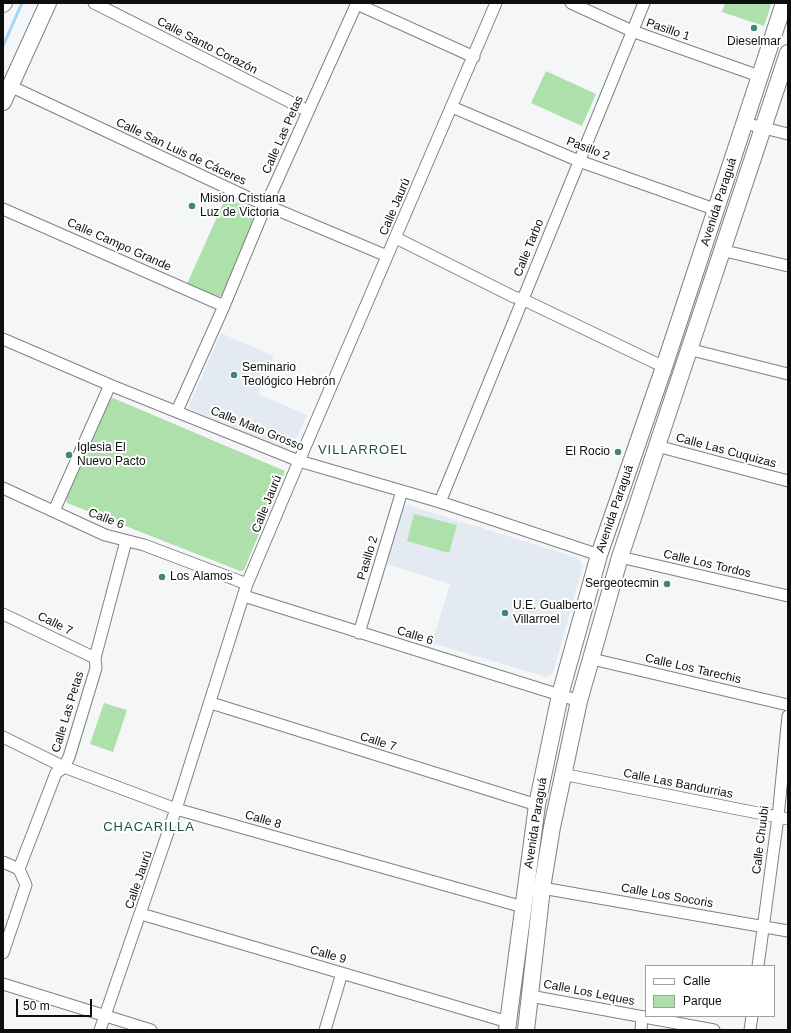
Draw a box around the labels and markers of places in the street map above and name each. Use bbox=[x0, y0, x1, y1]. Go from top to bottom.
marker: Dieselmar bbox=[749, 23, 759, 33]
place label: Dieselmar bbox=[727, 35, 781, 49]
place label: Mision Cristiana Luz de Victoria bbox=[200, 192, 285, 220]
marker: Mision Cristiana Luz de Victoria bbox=[187, 201, 197, 211]
place label: Seminario Teológico Hebrón bbox=[242, 361, 335, 389]
marker: Seminario Teológico Hebrón bbox=[229, 370, 239, 380]
place label: Iglesia El Nuevo Pacto bbox=[77, 441, 146, 469]
place label: El Rocio bbox=[565, 445, 610, 459]
marker: El Rocio bbox=[613, 447, 623, 457]
marker: Iglesia El Nuevo Pacto bbox=[64, 450, 74, 460]
place label: Los Alamos bbox=[170, 570, 233, 584]
marker: Los Alamos bbox=[157, 572, 167, 582]
place label: Sergeotecmin bbox=[585, 577, 659, 591]
marker: Sergeotecmin bbox=[662, 579, 672, 589]
place label: U.E. Gualberto Villarroel bbox=[513, 599, 592, 627]
marker: U.E. Gualberto Villarroel bbox=[500, 608, 510, 618]

